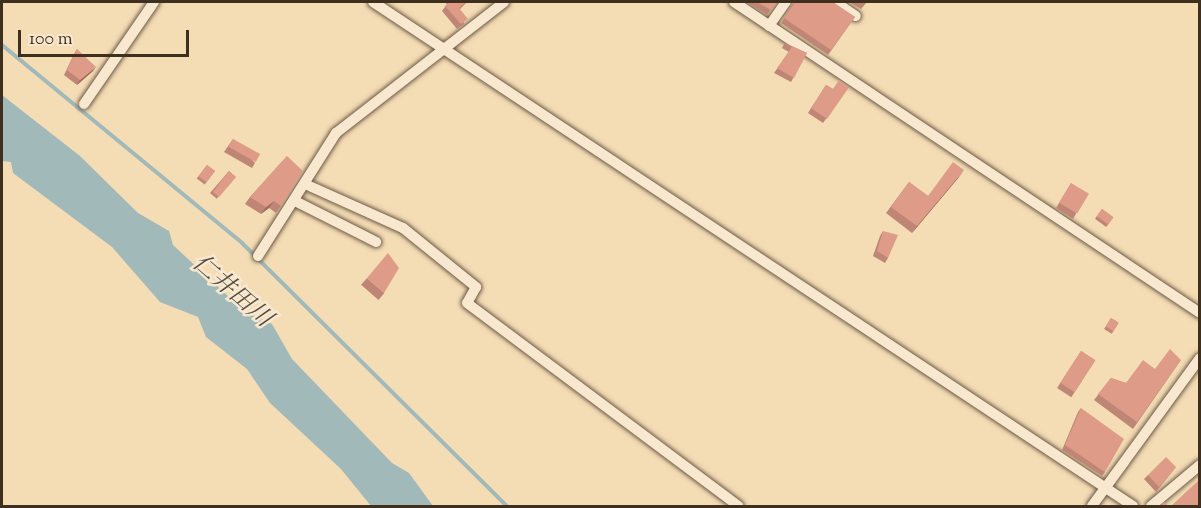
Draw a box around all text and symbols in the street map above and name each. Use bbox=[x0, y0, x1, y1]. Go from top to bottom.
scale bar bbox=[21, 18, 192, 56]
text: 100 m bbox=[29, 27, 73, 53]
water label: 仁井田川 bbox=[185, 250, 277, 334]

